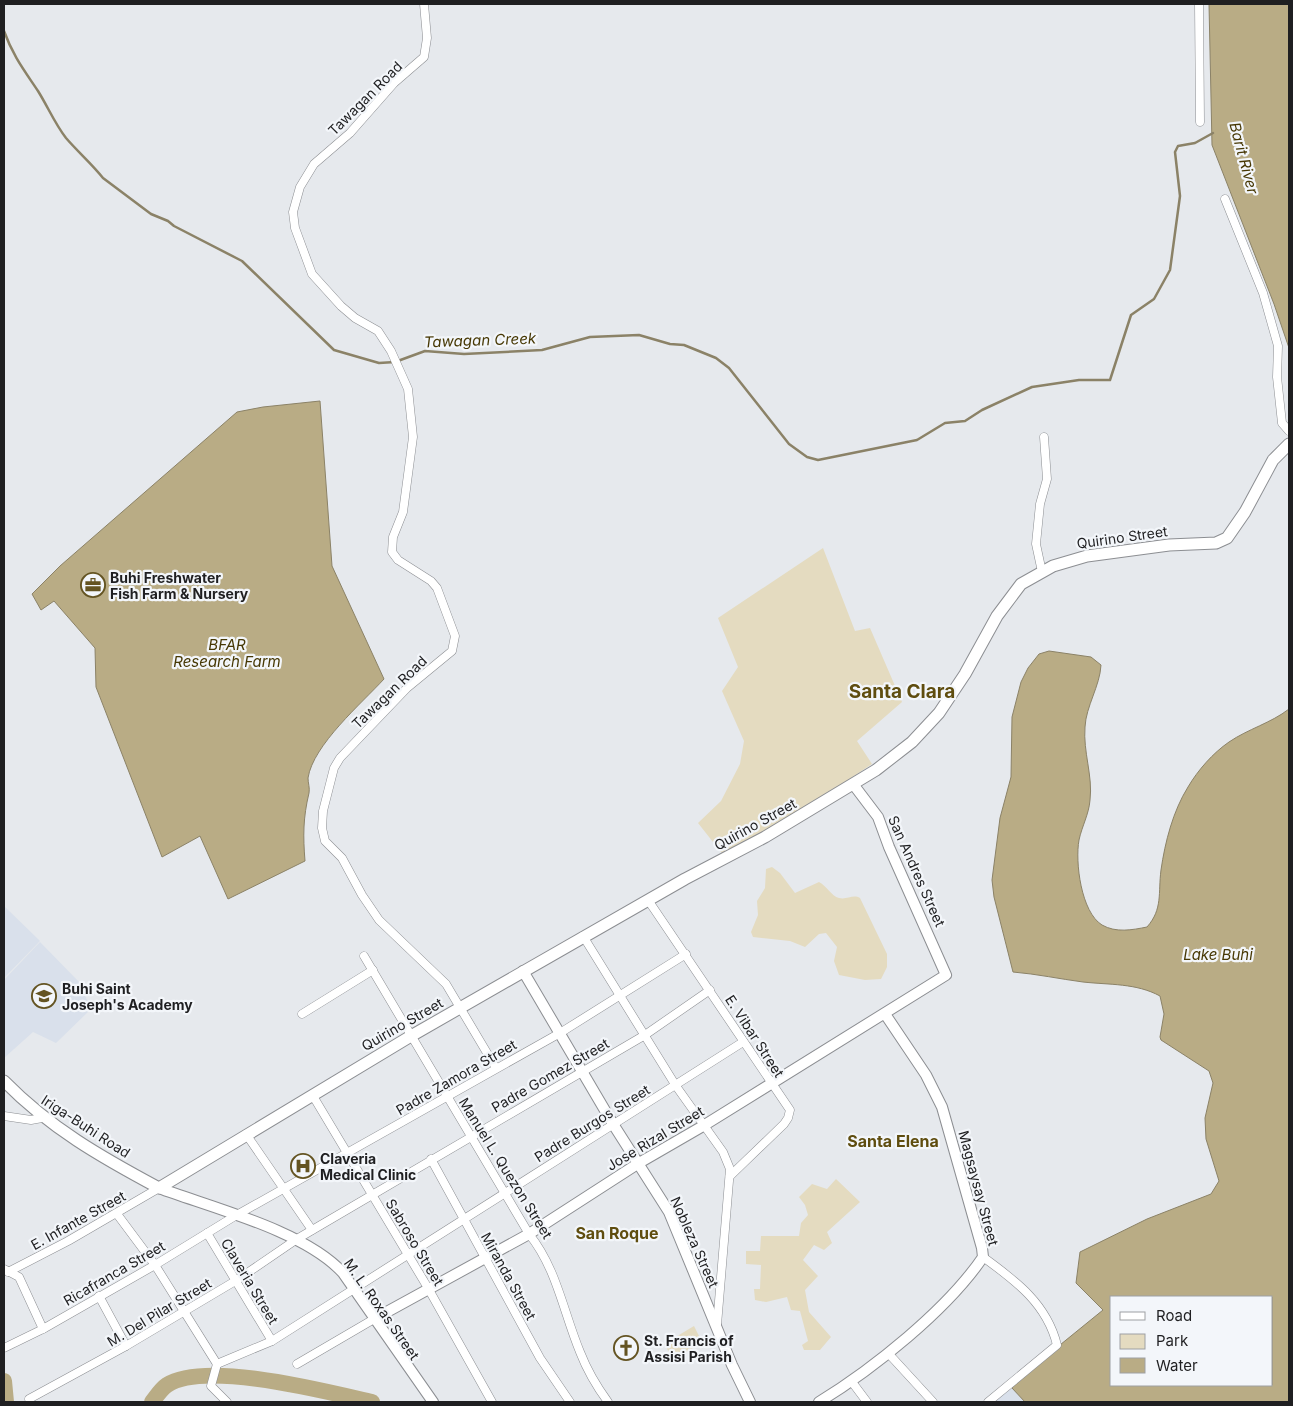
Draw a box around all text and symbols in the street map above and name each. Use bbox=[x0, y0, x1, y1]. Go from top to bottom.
street label: Tawagan Road bbox=[324, 57, 406, 139]
water label: Barit River bbox=[1225, 120, 1263, 196]
water label: Tawagan Creek bbox=[424, 329, 537, 351]
street label: Quirino Street bbox=[1076, 522, 1169, 552]
place label: Buhi Freshwater Fish Farm & Nursery bbox=[110, 569, 249, 602]
office icon: Buhi Freshwater Fish Farm & Nursery bbox=[80, 572, 106, 598]
water label: BFAR Research Farm bbox=[173, 635, 281, 671]
street label: Tawagan Road bbox=[348, 652, 430, 732]
district label: Santa Clara bbox=[849, 680, 955, 703]
street label: Quirino Street bbox=[711, 794, 799, 854]
street label: San Andres Street bbox=[885, 813, 949, 929]
water label: Lake Buhi bbox=[1183, 945, 1253, 964]
place label: Buhi Saint Joseph's Academy bbox=[62, 980, 193, 1013]
school or university icon: Buhi Saint Joseph's Academy bbox=[31, 983, 57, 1009]
street label: E. Vibar Street bbox=[722, 992, 788, 1081]
street label: Quirino Street bbox=[358, 994, 446, 1054]
street label: Padre Gomez Street bbox=[488, 1034, 612, 1116]
street label: Padre Zamora Street bbox=[393, 1035, 520, 1118]
street label: Padre Burgos Street bbox=[531, 1080, 653, 1165]
street label: Iriga-Buhi Road bbox=[38, 1091, 134, 1161]
street label: Manuel L. Quezon Street bbox=[456, 1094, 557, 1242]
street label: Jose Rizal Street bbox=[603, 1102, 707, 1174]
street label: Magsaysay Street bbox=[955, 1129, 1003, 1248]
district label: Santa Elena bbox=[847, 1131, 939, 1151]
place label: Claveria Medical Clinic bbox=[320, 1150, 416, 1183]
hospital icon: Claveria Medical Clinic bbox=[290, 1153, 316, 1179]
street label: E. Infante Street bbox=[28, 1187, 129, 1253]
street label: Nobleza Street bbox=[667, 1194, 723, 1291]
street label: Sabroso Street bbox=[382, 1196, 448, 1289]
district label: San Roque bbox=[575, 1223, 659, 1243]
street label: Miranda Street bbox=[478, 1229, 540, 1323]
street label: Claveria Street bbox=[218, 1235, 283, 1327]
street label: Ricafranca Street bbox=[60, 1237, 168, 1309]
street label: M. L. Roxas Street bbox=[341, 1255, 424, 1363]
street label: M. Del Pilar Street bbox=[104, 1274, 215, 1350]
legend bbox=[1110, 1296, 1273, 1386]
text: Road bbox=[1156, 1306, 1192, 1325]
text: Park bbox=[1156, 1331, 1189, 1350]
place label: St. Francis of Assisi Parish bbox=[644, 1332, 734, 1365]
church icon: St. Francis of Assisi Parish bbox=[613, 1335, 639, 1361]
text: Water bbox=[1156, 1356, 1198, 1375]

